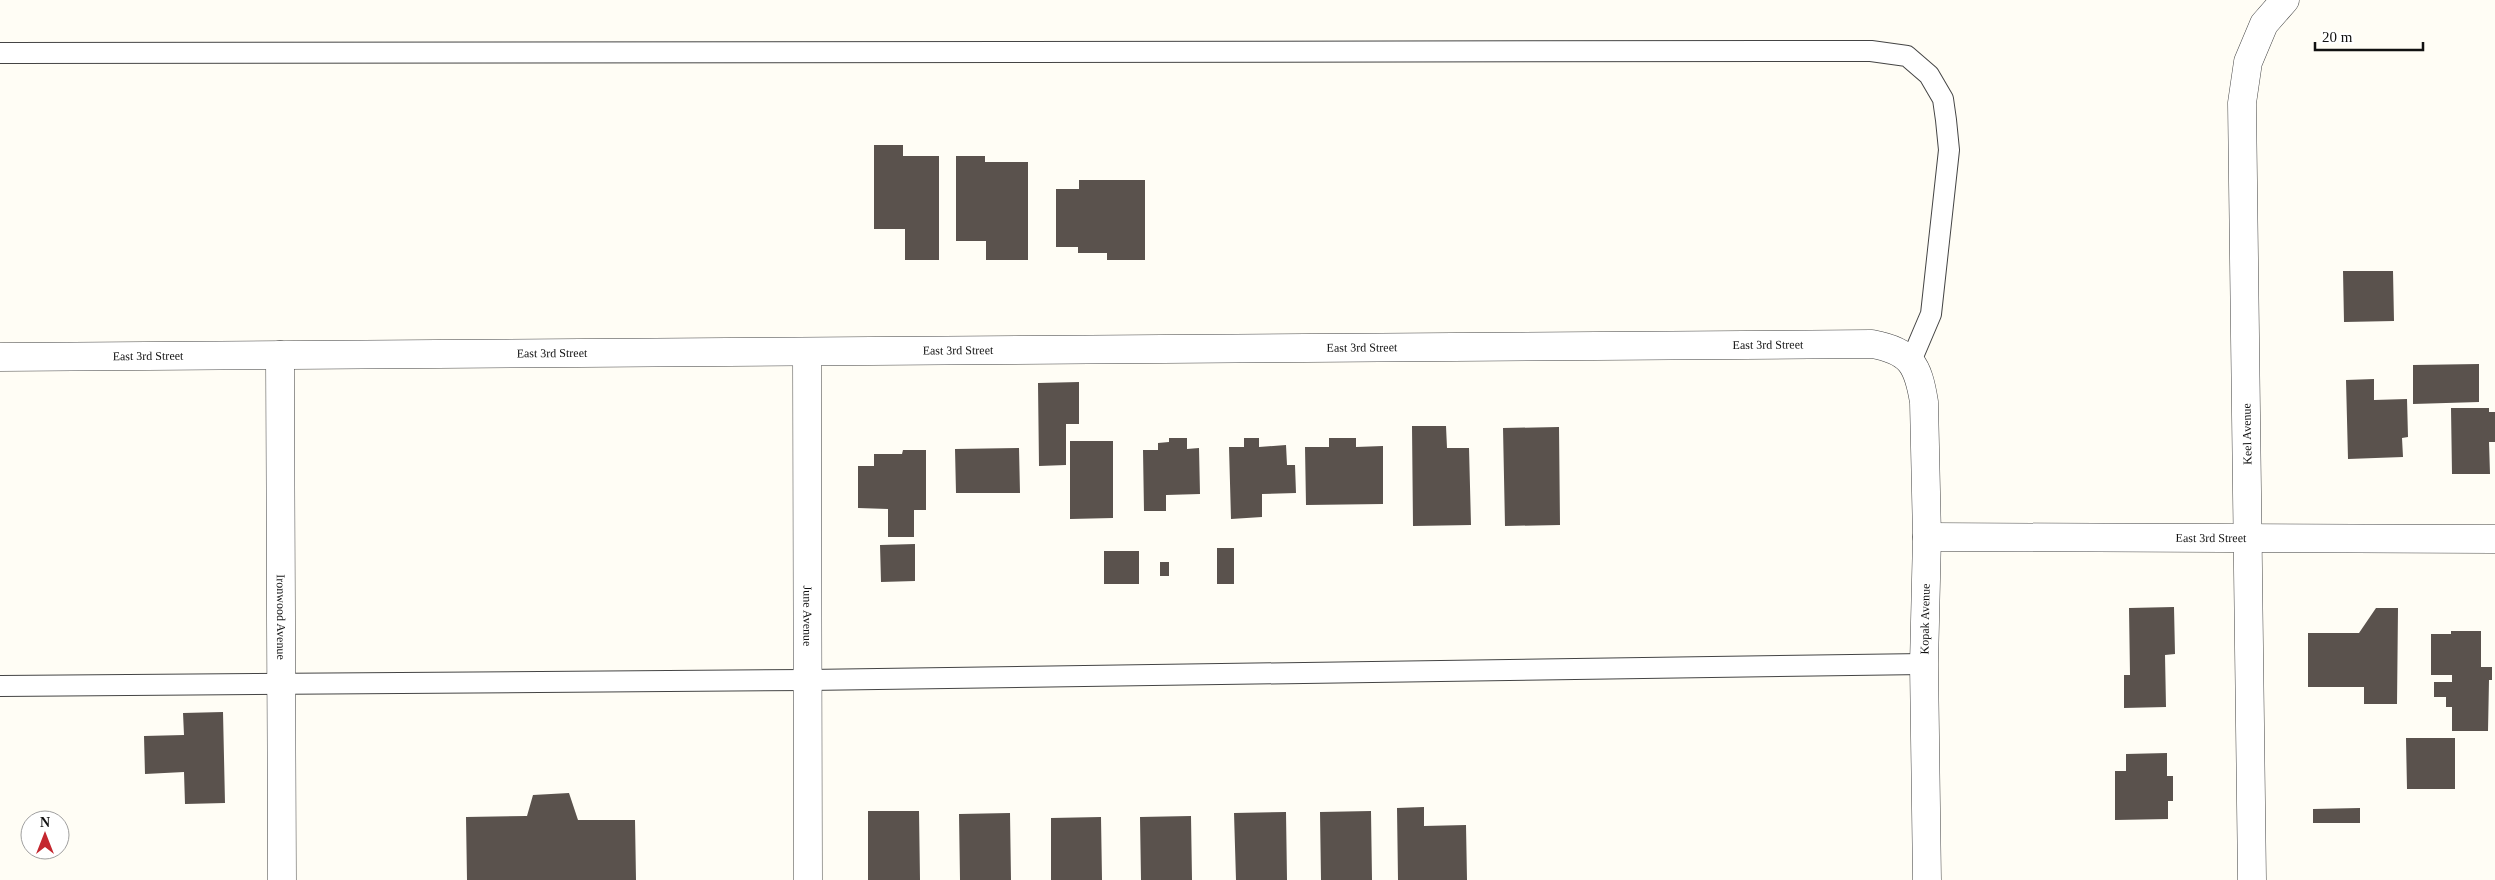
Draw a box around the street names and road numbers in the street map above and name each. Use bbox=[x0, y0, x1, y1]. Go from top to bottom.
street label: East 3rd Street bbox=[1733, 337, 1804, 352]
street label: East 3rd Street bbox=[1327, 340, 1398, 355]
street label: East 3rd Street bbox=[923, 343, 994, 358]
street label: East 3rd Street bbox=[517, 346, 588, 360]
street label: East 3rd Street bbox=[113, 349, 184, 363]
street label: Keel Avenue bbox=[2239, 403, 2255, 465]
street label: East 3rd Street bbox=[2176, 531, 2247, 545]
street label: Ironwood Avenue bbox=[274, 574, 288, 660]
street label: Kopak Avenue bbox=[1917, 584, 1933, 654]
street label: June Avenue bbox=[800, 586, 815, 646]

